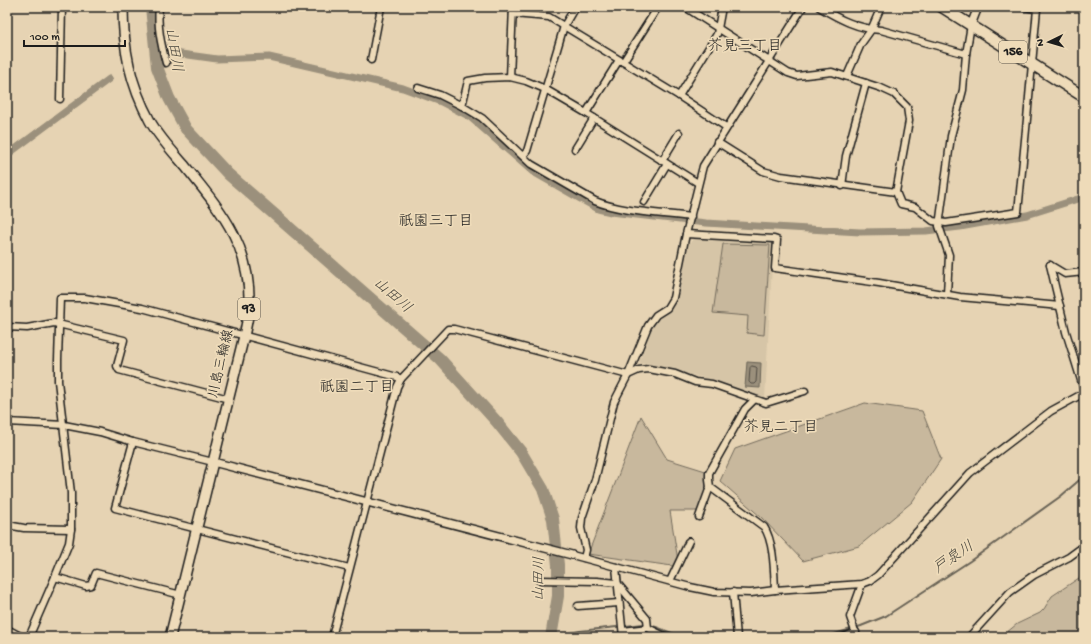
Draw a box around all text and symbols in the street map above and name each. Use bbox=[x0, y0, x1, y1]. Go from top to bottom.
scale bar bbox=[24, 22, 125, 48]
north arrow bbox=[1029, 22, 1069, 62]
water label: 山田川 bbox=[160, 26, 186, 74]
text: 100 m bbox=[29, 31, 60, 45]
district label: 芥見三丁目 bbox=[707, 37, 783, 56]
text: N bbox=[1035, 39, 1047, 47]
road number: 156 bbox=[999, 41, 1027, 63]
district label: 祇園三丁目 bbox=[398, 213, 474, 231]
water label: 山田川 bbox=[369, 274, 415, 318]
road number: 93 bbox=[238, 298, 260, 320]
street label: 川島三輪線 bbox=[206, 328, 238, 400]
district label: 祇園二丁目 bbox=[319, 379, 395, 397]
district label: 芥見二丁目 bbox=[743, 418, 819, 437]
water label: 戸泉川 bbox=[930, 537, 978, 578]
water label: 山田川 bbox=[531, 556, 549, 602]

